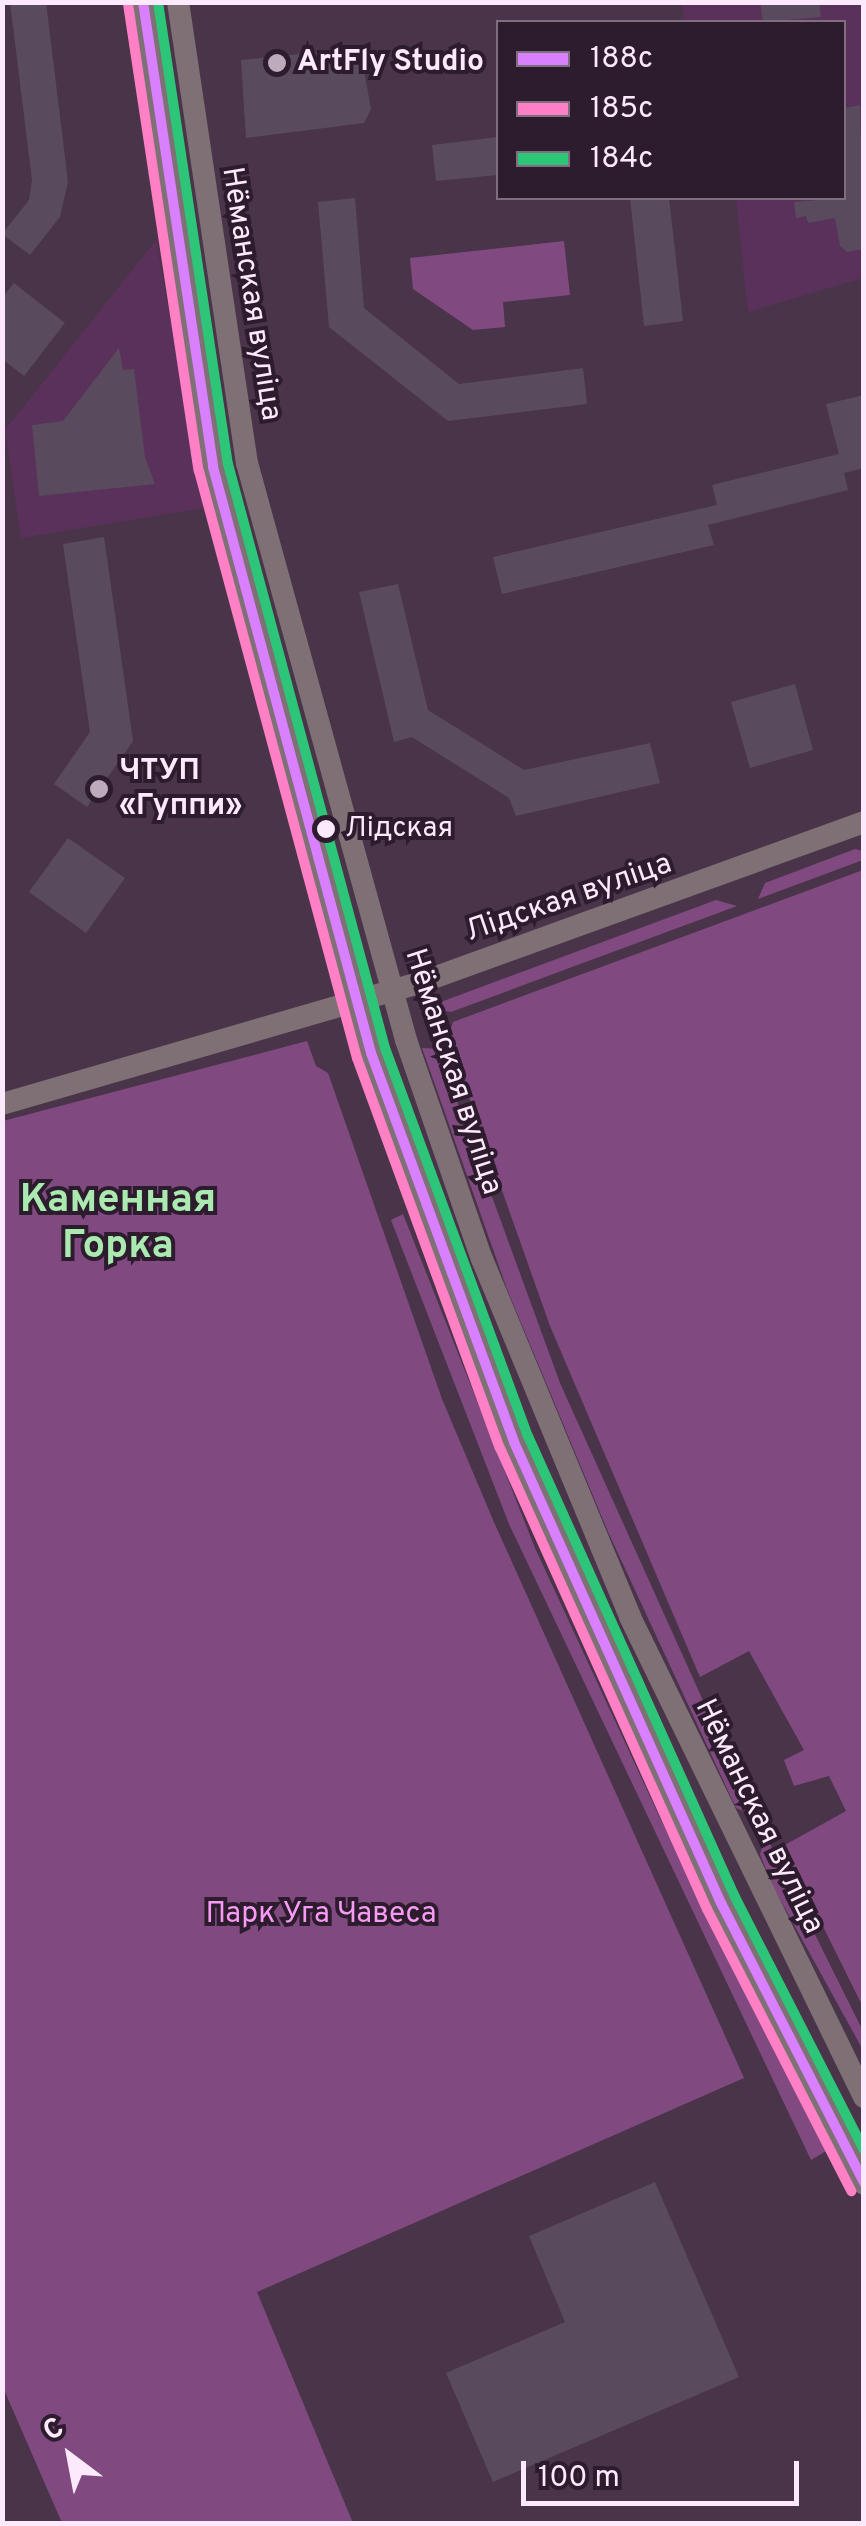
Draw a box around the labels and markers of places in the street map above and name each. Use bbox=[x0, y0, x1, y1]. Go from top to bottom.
place label: ArtFly Studio bbox=[297, 45, 484, 81]
marker: ArtFly Studio bbox=[266, 52, 288, 74]
place label: ЧТУП «Гуппи» bbox=[119, 754, 242, 824]
marker: ЧТУП «Гуппи» bbox=[88, 778, 110, 800]
place label: Лідская bbox=[345, 812, 453, 846]
marker: Лідская bbox=[316, 819, 336, 839]

